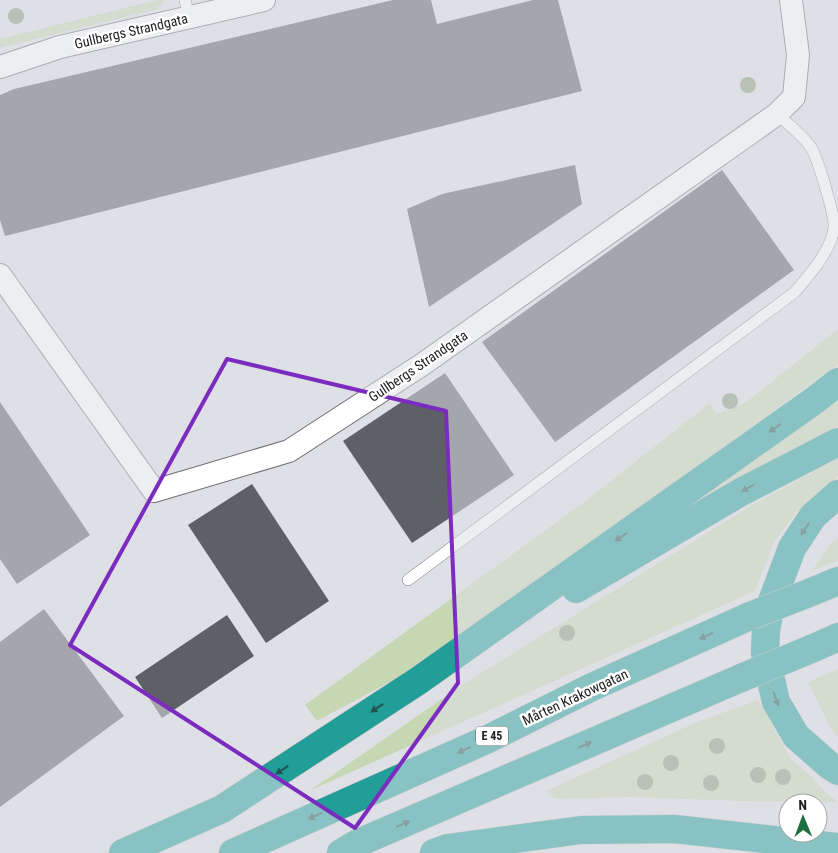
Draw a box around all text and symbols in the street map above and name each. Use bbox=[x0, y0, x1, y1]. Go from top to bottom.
street label: Gullbergs Strandgata bbox=[73, 10, 189, 52]
street label: Gullbergs Strandgata bbox=[366, 327, 470, 405]
one-way arrow bbox=[768, 423, 782, 433]
one-way arrow bbox=[741, 484, 755, 493]
one-way arrow bbox=[800, 522, 810, 536]
one-way arrow bbox=[615, 532, 628, 542]
one-way arrow bbox=[699, 633, 713, 641]
street label: Mårten Krakowgatan bbox=[520, 666, 630, 728]
one-way arrow bbox=[773, 692, 781, 707]
one-way arrow bbox=[370, 703, 384, 713]
road number: E 45 bbox=[476, 726, 508, 746]
one-way arrow bbox=[578, 740, 592, 748]
one-way arrow bbox=[457, 746, 471, 754]
one-way arrow bbox=[275, 765, 289, 775]
north arrow bbox=[778, 793, 828, 843]
text: N bbox=[798, 797, 807, 813]
one-way arrow bbox=[308, 812, 322, 820]
one-way arrow bbox=[396, 819, 410, 827]

